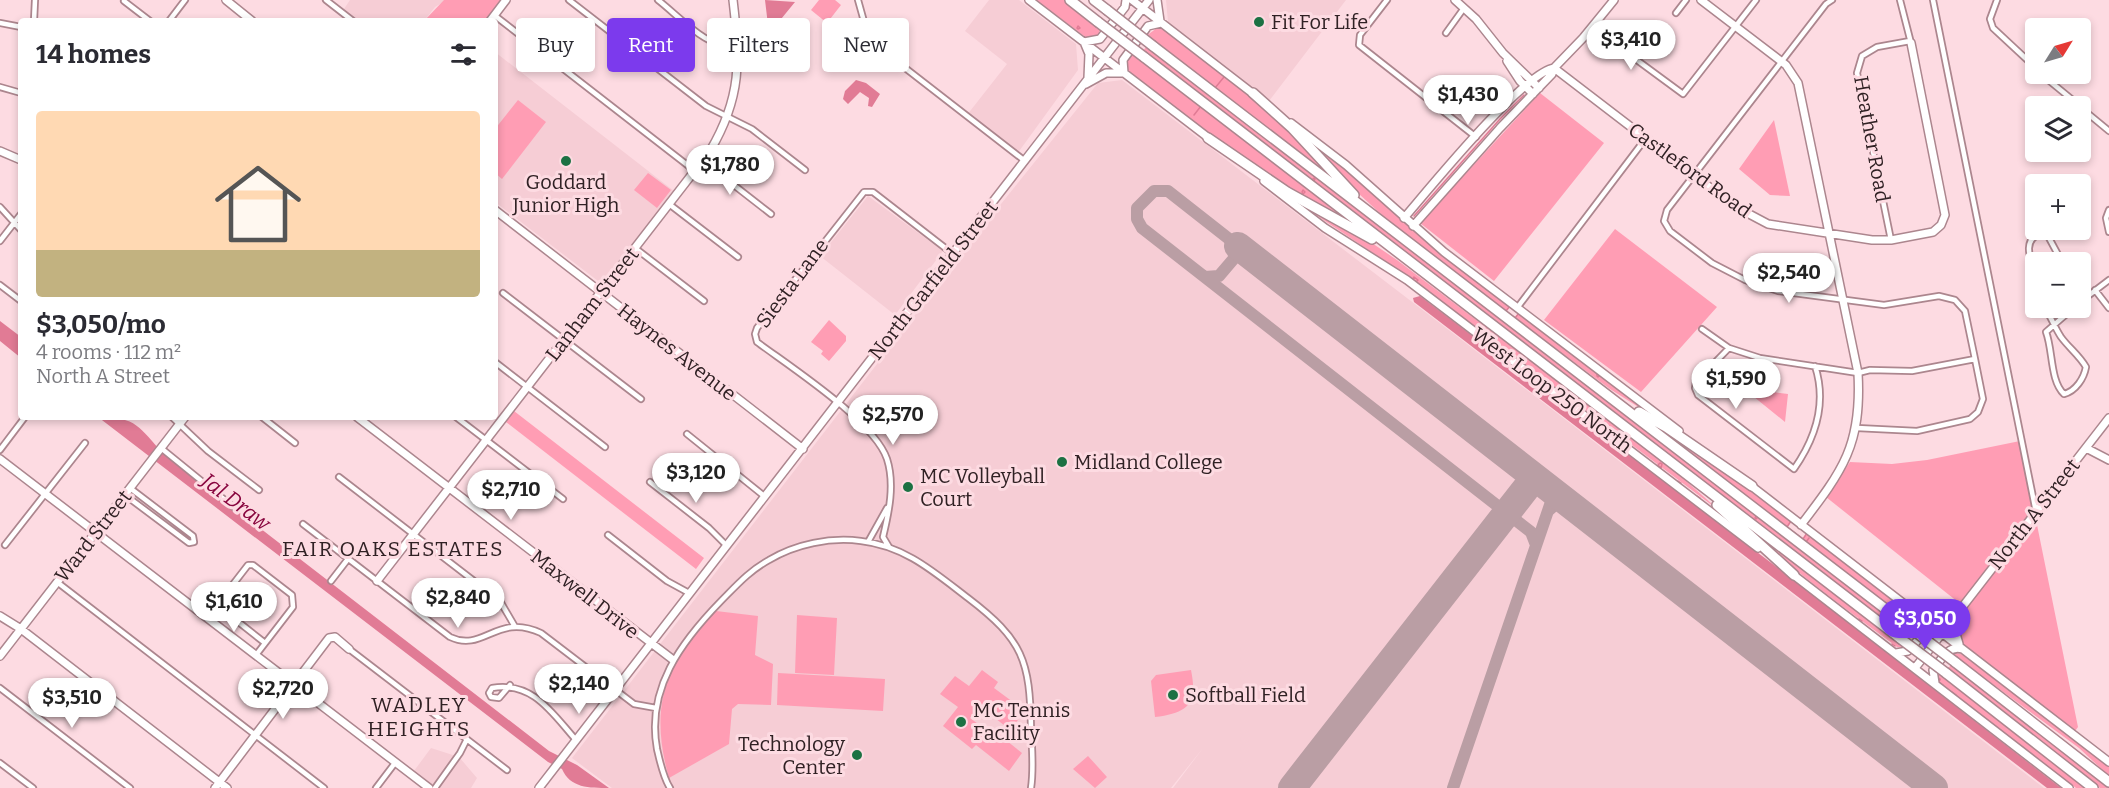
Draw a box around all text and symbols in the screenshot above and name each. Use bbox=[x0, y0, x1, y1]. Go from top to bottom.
place label: Fit For Life bbox=[1271, 10, 1368, 34]
marker: Fit For Life bbox=[1252, 15, 1266, 29]
chip: Buy bbox=[516, 18, 595, 72]
chip: Rent bbox=[607, 18, 695, 72]
chip: Filters bbox=[707, 18, 810, 72]
chip: New bbox=[822, 18, 909, 72]
north arrow bbox=[2025, 18, 2091, 84]
map controls bbox=[2025, 18, 2091, 318]
pin: $3,410 bbox=[1582, 20, 1680, 71]
text: $3,410 bbox=[1601, 27, 1661, 51]
icon: filters bbox=[447, 38, 480, 71]
text: 14 homes bbox=[36, 39, 151, 70]
street label: Heather Road bbox=[1849, 74, 1895, 204]
pin: $1,430 bbox=[1419, 75, 1517, 126]
text: $1,430 bbox=[1437, 82, 1499, 106]
button: layers bbox=[2025, 96, 2091, 162]
street label: Castleford Road bbox=[1624, 117, 1756, 223]
pin: $1,780 bbox=[681, 145, 779, 196]
icon: home bbox=[204, 150, 312, 258]
text: $1,780 bbox=[700, 152, 760, 176]
marker: Goddard Junior High bbox=[559, 154, 573, 168]
place label: Goddard Junior High bbox=[512, 170, 620, 217]
button: + bbox=[2025, 174, 2091, 240]
street label: North Garfield Street bbox=[863, 196, 1003, 364]
street label: Siesta Lane bbox=[751, 234, 833, 332]
street label: Lanham Street bbox=[540, 243, 644, 365]
button: − bbox=[2025, 252, 2091, 318]
pin: $2,540 bbox=[1740, 253, 1838, 304]
text: $2,540 bbox=[1757, 260, 1821, 284]
street label: Haynes Avenue bbox=[613, 298, 741, 406]
text: $3,050/mo bbox=[36, 309, 166, 340]
street label: West Loop 250 North bbox=[1467, 322, 1637, 458]
text: 4 rooms · 112 m² bbox=[36, 340, 181, 364]
pin: $1,590 bbox=[1687, 359, 1785, 410]
text: North A Street bbox=[36, 364, 170, 388]
text: $1,590 bbox=[1706, 366, 1766, 390]
pin: $2,570 bbox=[844, 395, 942, 446]
text: $2,570 bbox=[862, 402, 924, 426]
place label: Midland College bbox=[1074, 450, 1223, 474]
pin: $3,120 bbox=[647, 453, 745, 504]
street label: North A Street bbox=[1983, 454, 2085, 574]
marker: Midland College bbox=[1055, 455, 1069, 469]
text: $3,120 bbox=[666, 460, 726, 484]
place label: MC Volleyball Court bbox=[920, 464, 1045, 511]
water label: Jal Draw bbox=[195, 466, 277, 537]
pin: $2,710 bbox=[462, 470, 560, 521]
text: $2,710 bbox=[481, 477, 541, 501]
marker: MC Volleyball Court bbox=[901, 480, 915, 494]
street label: Ward Street bbox=[50, 485, 136, 587]
district label: FAIR OAKS ESTATES bbox=[282, 536, 504, 562]
street label: Maxwell Drive bbox=[526, 544, 644, 644]
pin: $2,840 bbox=[409, 578, 507, 629]
pin: $1,610 bbox=[185, 582, 283, 633]
text: $2,840 bbox=[425, 585, 491, 609]
text: $1,610 bbox=[205, 589, 263, 613]
pin: $3,050 bbox=[1876, 599, 1974, 650]
text: $3,050 bbox=[1893, 606, 1957, 630]
pin: $2,140 bbox=[530, 664, 628, 715]
pin: $2,720 bbox=[234, 669, 332, 720]
text: $2,140 bbox=[548, 671, 610, 695]
text: $2,720 bbox=[252, 676, 314, 700]
pin: $3,510 bbox=[23, 678, 121, 729]
place label: Softball Field bbox=[1185, 683, 1306, 707]
text: $3,510 bbox=[42, 685, 102, 709]
marker: Softball Field bbox=[1166, 688, 1180, 702]
district label: WADLEY HEIGHTS bbox=[367, 692, 471, 742]
place label: MC Tennis Facility bbox=[973, 698, 1070, 745]
marker: MC Tennis Facility bbox=[954, 715, 968, 729]
place label: Technology Center bbox=[738, 732, 845, 779]
marker: Technology Center bbox=[850, 748, 864, 762]

